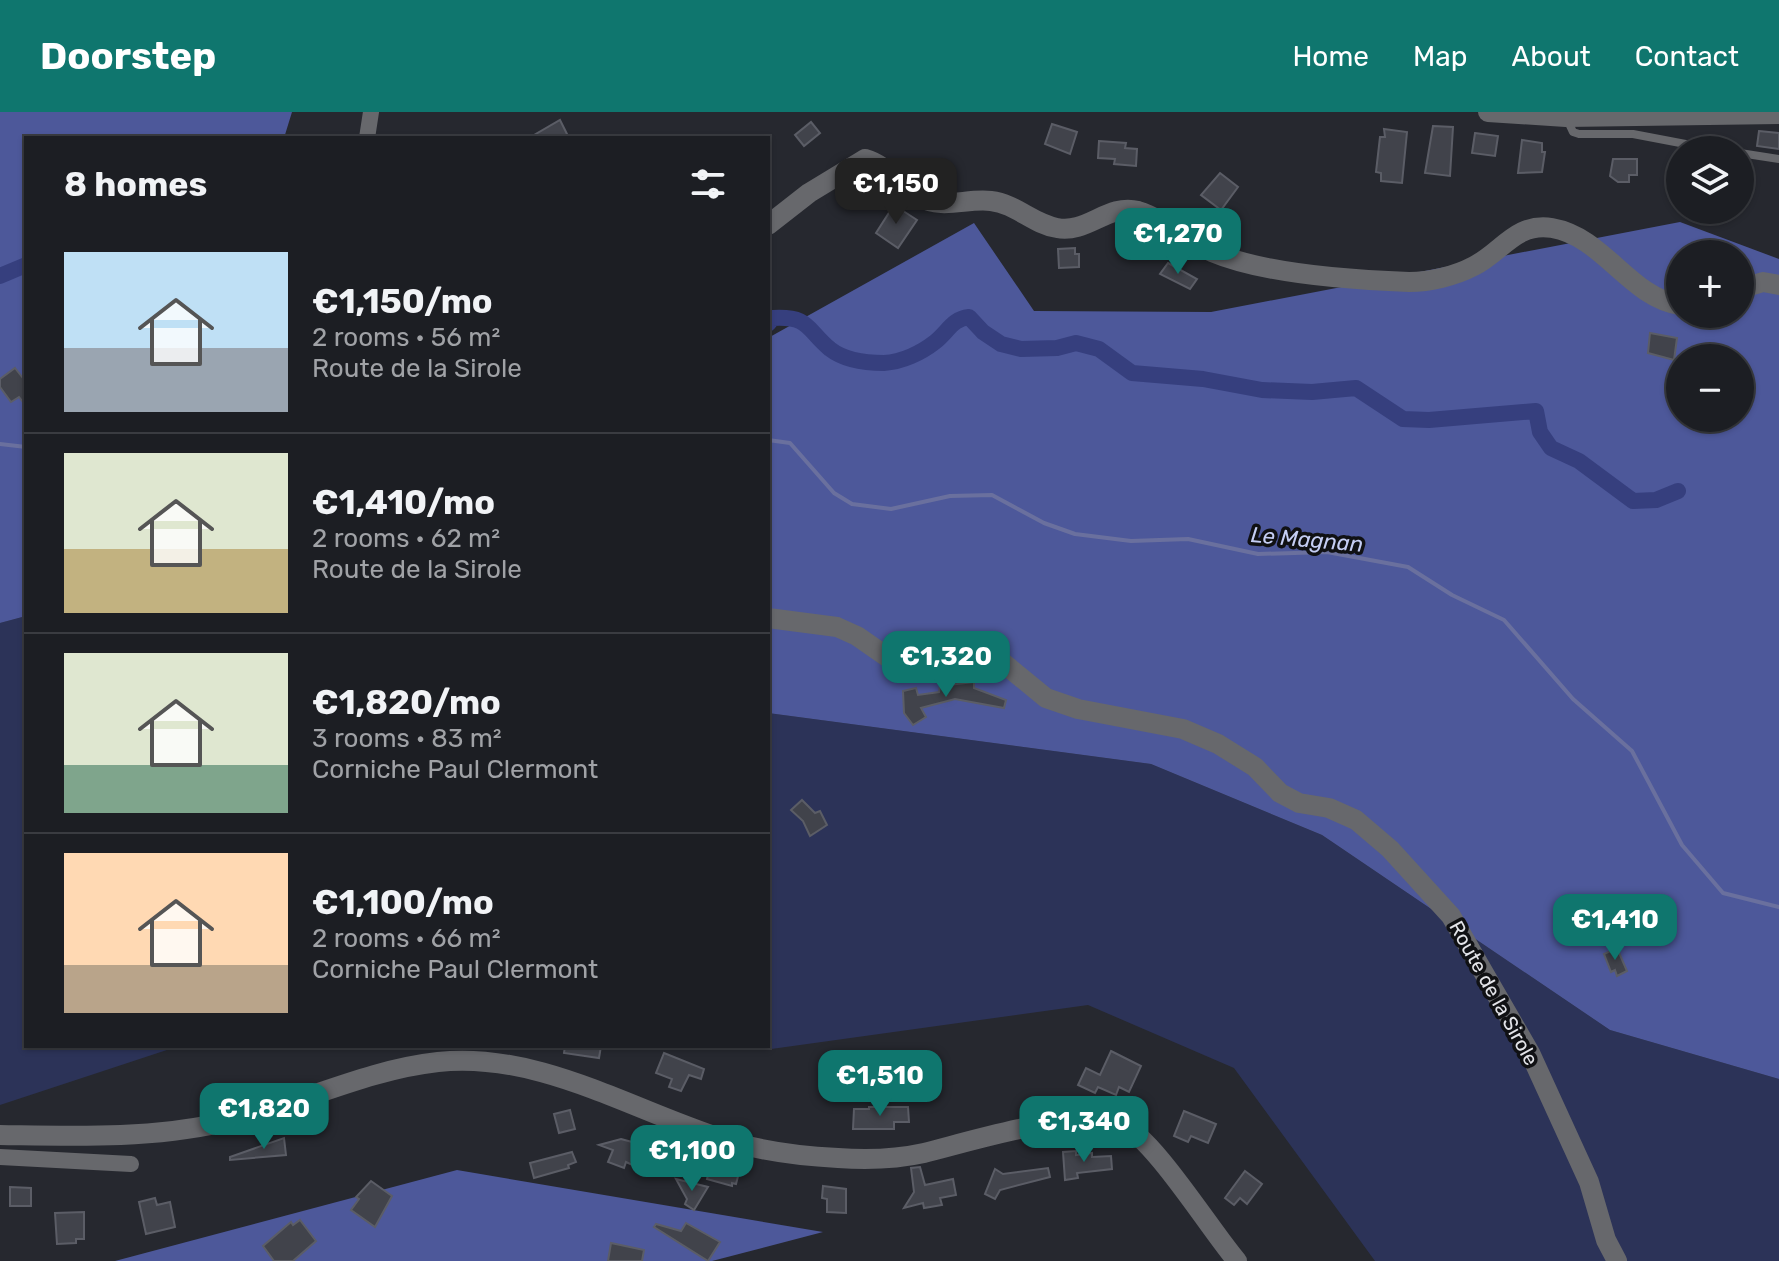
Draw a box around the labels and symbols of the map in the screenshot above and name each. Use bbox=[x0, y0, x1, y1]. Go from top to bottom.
pin: €1,150 bbox=[831, 158, 961, 226]
pin: €1,270 bbox=[1113, 208, 1243, 276]
water label: Le Magnan bbox=[1250, 521, 1364, 558]
pin: €1,320 bbox=[881, 631, 1011, 699]
pin: €1,410 bbox=[1550, 894, 1680, 962]
street label: Route de la Sirole bbox=[1444, 917, 1544, 1069]
pin: €1,510 bbox=[815, 1050, 945, 1118]
pin: €1,820 bbox=[199, 1083, 329, 1151]
pin: €1,340 bbox=[1019, 1096, 1149, 1164]
pin: €1,100 bbox=[627, 1125, 757, 1193]

